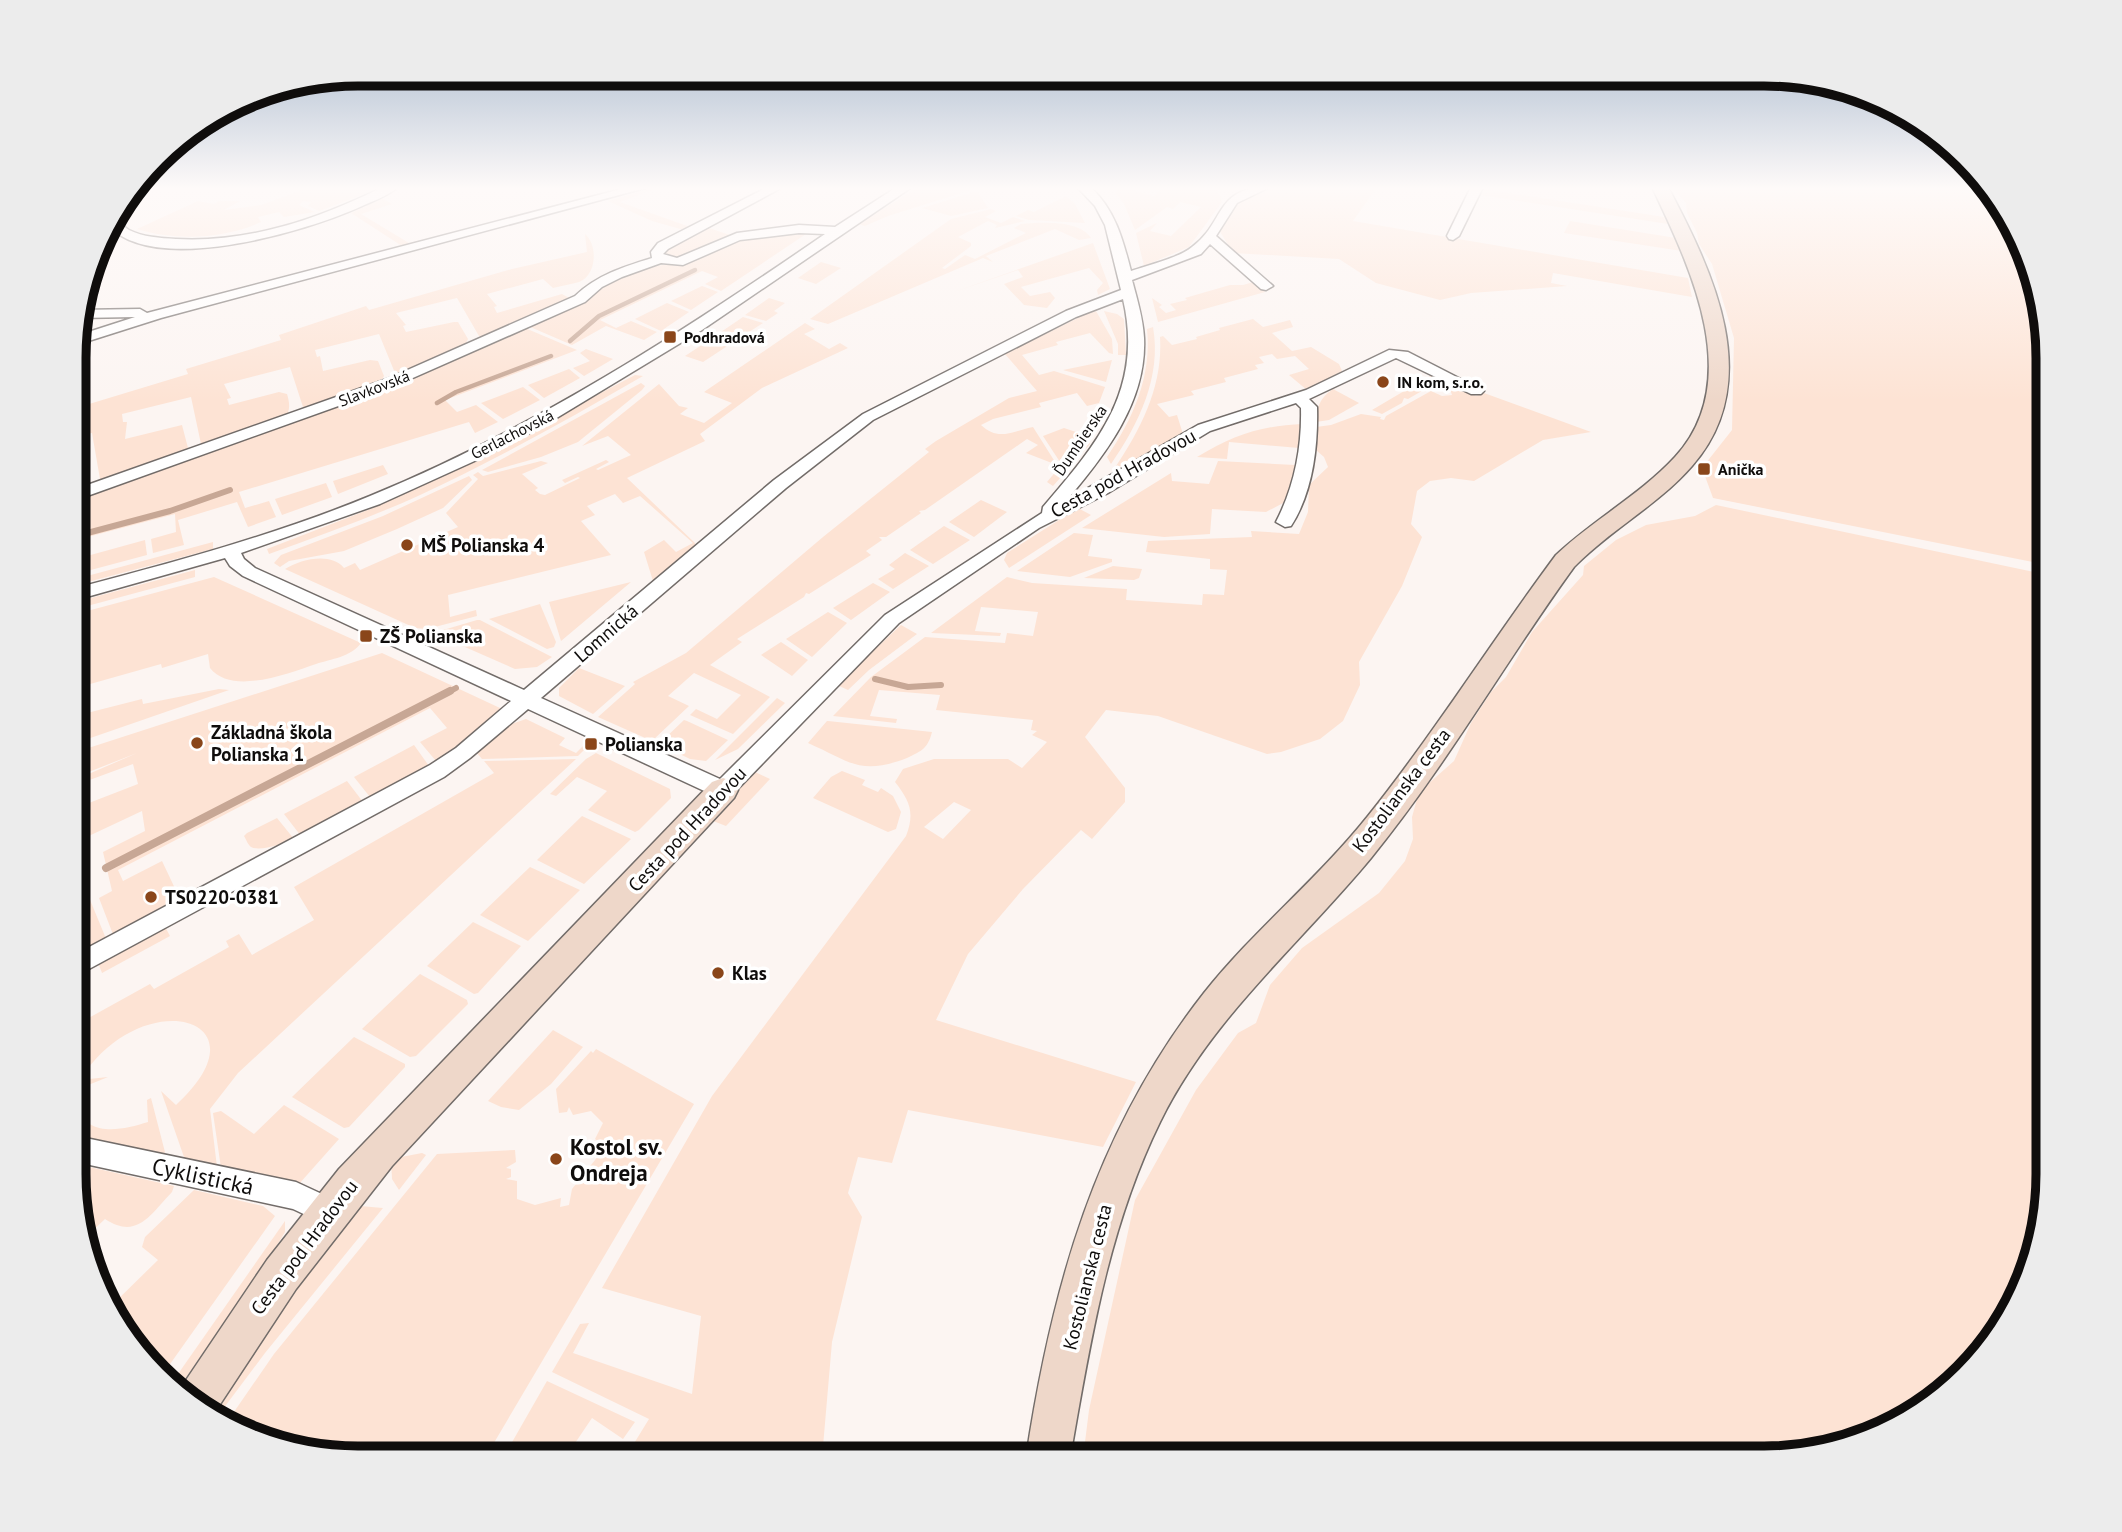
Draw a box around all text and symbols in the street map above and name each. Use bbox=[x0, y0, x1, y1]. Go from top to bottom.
place label: Podhradová bbox=[684, 327, 765, 347]
marker: Podhradová bbox=[662, 329, 678, 345]
street label: Slavkovská bbox=[336, 365, 412, 411]
place label: IN kom, s.r.o. bbox=[1397, 372, 1484, 392]
marker: IN kom, s.r.o. bbox=[1375, 374, 1391, 390]
street label: Ďumbierska bbox=[1049, 401, 1111, 479]
street label: Gerlachovská bbox=[467, 405, 557, 463]
street label: Cesta pod Hradovou bbox=[1046, 423, 1200, 523]
place label: Anička bbox=[1718, 459, 1763, 479]
marker: Anička bbox=[1696, 461, 1712, 477]
place label: MŠ Polianska 4 bbox=[421, 533, 545, 557]
marker: MŠ Polianska 4 bbox=[399, 537, 415, 553]
street label: Lomnická bbox=[569, 599, 643, 667]
place label: ZŠ Polianska bbox=[380, 624, 483, 648]
marker: ZŠ Polianska bbox=[358, 628, 374, 644]
place label: Základná škola Polianska 1 bbox=[211, 720, 332, 766]
street label: Kostolianska cesta bbox=[1347, 723, 1455, 857]
place label: Polianska bbox=[605, 732, 683, 756]
marker: Základná škola Polianska 1 bbox=[189, 735, 205, 751]
marker: Polianska bbox=[583, 736, 599, 752]
street label: Cesta pod Hradovou bbox=[623, 761, 751, 897]
place label: TS0220-0381 bbox=[165, 885, 279, 909]
marker: TS0220-0381 bbox=[143, 889, 159, 905]
place label: Klas bbox=[732, 961, 767, 985]
marker: Klas bbox=[710, 965, 726, 981]
place label: Kostol sv. Ondreja bbox=[570, 1132, 663, 1187]
street label: Cyklistická bbox=[149, 1151, 257, 1201]
marker: Kostol sv. Ondreja bbox=[548, 1151, 564, 1167]
street label: Cesta pod Hradovou bbox=[245, 1175, 363, 1319]
street label: Kostolianska cesta bbox=[1057, 1202, 1117, 1352]

